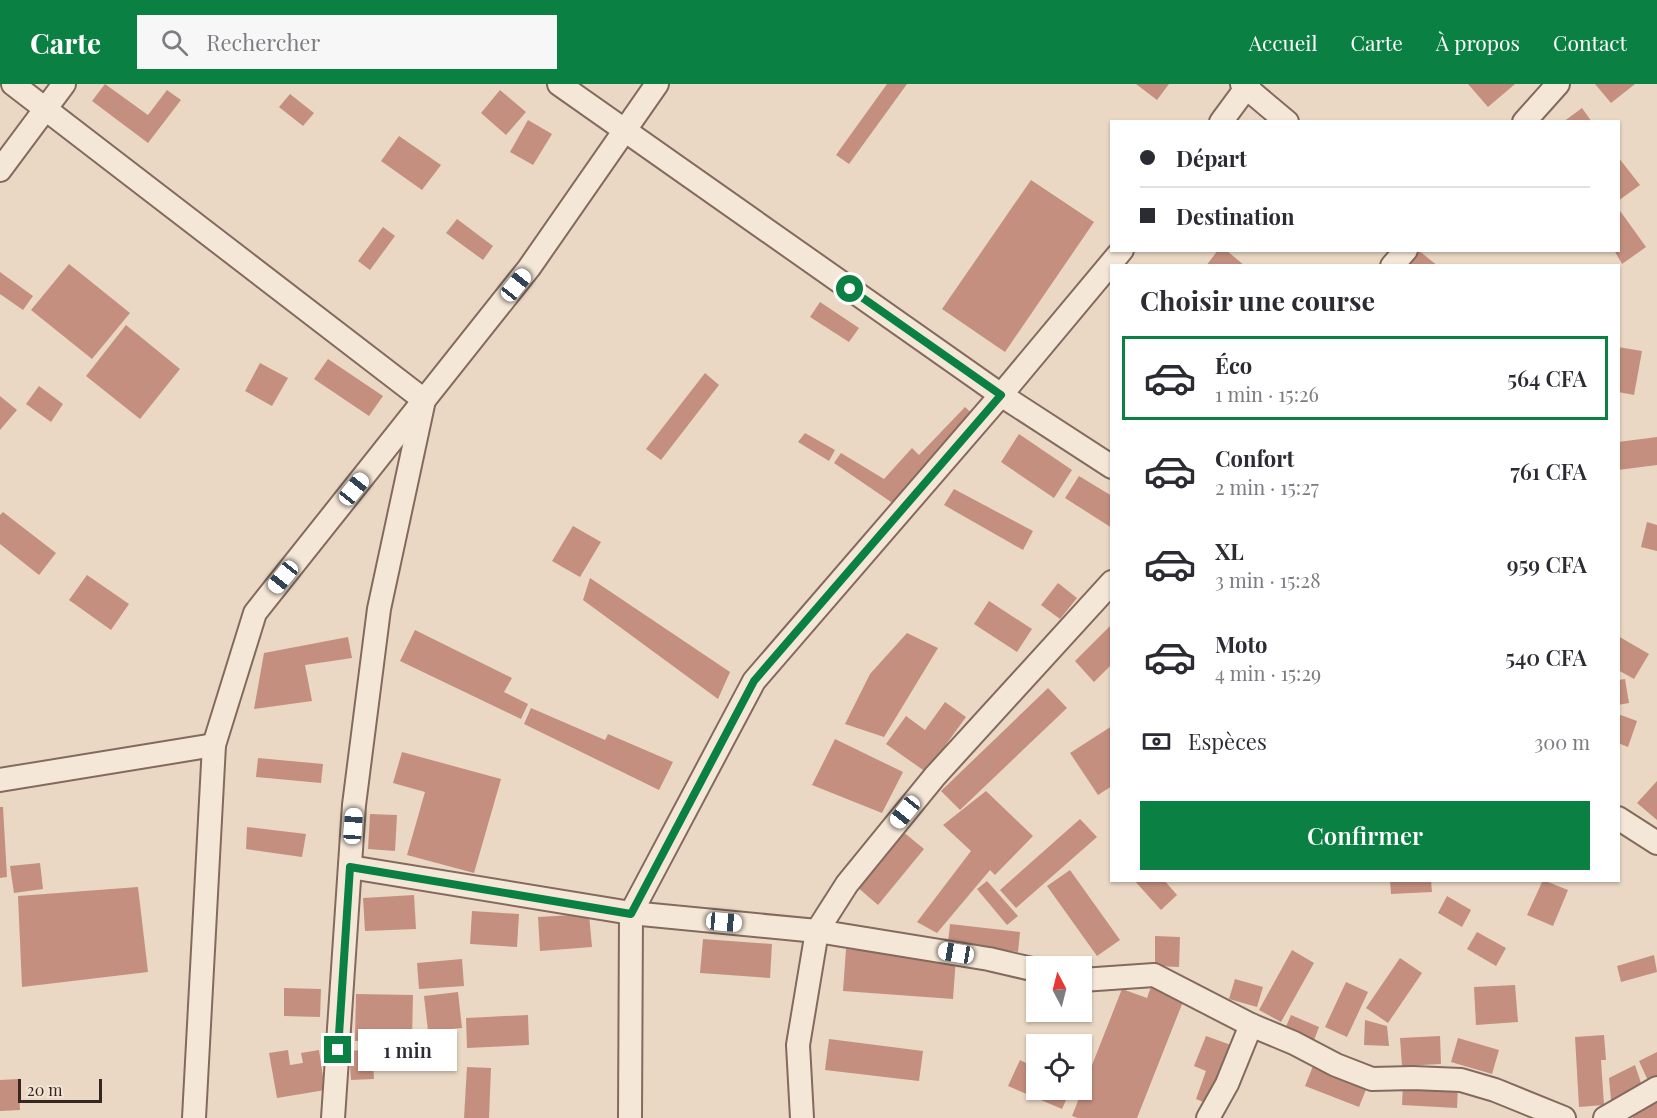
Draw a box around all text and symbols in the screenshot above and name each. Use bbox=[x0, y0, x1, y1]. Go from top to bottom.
search box bbox=[137, 15, 557, 69]
text: Carte bbox=[30, 24, 101, 61]
icon: search bbox=[158, 26, 191, 59]
text: Rechercher bbox=[206, 27, 320, 57]
text: Accueil bbox=[1249, 28, 1317, 56]
text: Carte bbox=[1350, 28, 1403, 56]
text: À propos bbox=[1436, 28, 1520, 56]
text: Contact bbox=[1553, 28, 1627, 56]
text: Départ bbox=[1176, 143, 1247, 173]
text: Destination bbox=[1176, 201, 1295, 231]
car bbox=[498, 265, 534, 305]
route start bbox=[836, 275, 863, 302]
text: Choisir une course bbox=[1140, 282, 1375, 318]
text: Éco bbox=[1215, 350, 1252, 380]
icon: car bbox=[1143, 351, 1197, 405]
text: 564 CFA bbox=[1507, 363, 1587, 393]
text: 1 min · 15:26 bbox=[1215, 380, 1319, 407]
text: Confort bbox=[1215, 443, 1294, 473]
icon: car bbox=[1143, 444, 1197, 498]
text: 761 CFA bbox=[1510, 456, 1587, 486]
car bbox=[336, 469, 372, 509]
text: 2 min · 15:27 bbox=[1215, 473, 1319, 500]
text: XL bbox=[1215, 536, 1244, 566]
icon: car bbox=[1143, 537, 1197, 591]
text: 959 CFA bbox=[1507, 549, 1587, 579]
car bbox=[265, 557, 301, 597]
text: 3 min · 15:28 bbox=[1215, 566, 1321, 593]
text: Moto bbox=[1215, 629, 1268, 659]
icon: car bbox=[1143, 630, 1197, 684]
text: 540 CFA bbox=[1505, 642, 1587, 672]
text: 4 min · 15:29 bbox=[1215, 659, 1321, 686]
icon: cash bbox=[1140, 725, 1173, 758]
text: Espèces bbox=[1188, 726, 1267, 756]
text: 300 m bbox=[1534, 728, 1590, 755]
car bbox=[887, 792, 923, 832]
button: Confirmer bbox=[1140, 801, 1590, 870]
car bbox=[343, 807, 363, 845]
car bbox=[705, 911, 743, 933]
car bbox=[937, 941, 975, 965]
north arrow bbox=[1026, 956, 1092, 1022]
map controls bbox=[1026, 956, 1092, 1100]
callout: 1 min bbox=[359, 1029, 458, 1071]
button: locate bbox=[1026, 1034, 1092, 1100]
route end bbox=[324, 1036, 351, 1063]
text: 1 min bbox=[383, 1036, 432, 1063]
scale bar bbox=[18, 1076, 102, 1104]
text: 20 m bbox=[27, 1079, 62, 1100]

